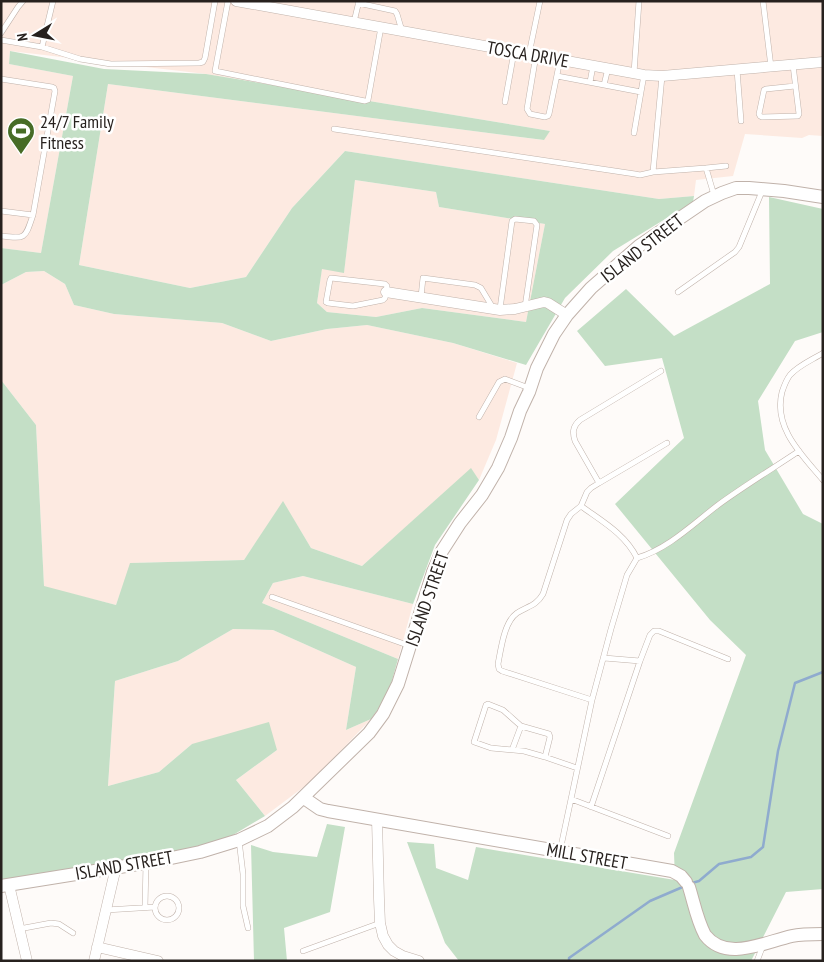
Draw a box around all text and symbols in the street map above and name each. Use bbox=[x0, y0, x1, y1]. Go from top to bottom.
north arrow bbox=[10, 10, 60, 60]
text: N bbox=[13, 32, 32, 43]
street label: TOSCA DRIVE bbox=[485, 35, 571, 73]
place label: 24/7 Family Fitness bbox=[40, 110, 114, 154]
sports icon: 24/7 Family Fitness bbox=[6, 116, 36, 155]
street label: ISLAND STREET bbox=[596, 209, 688, 287]
street label: ISLAND STREET bbox=[400, 549, 454, 649]
street label: MILL STREET bbox=[545, 838, 629, 874]
street label: ISLAND STREET bbox=[73, 845, 175, 885]

